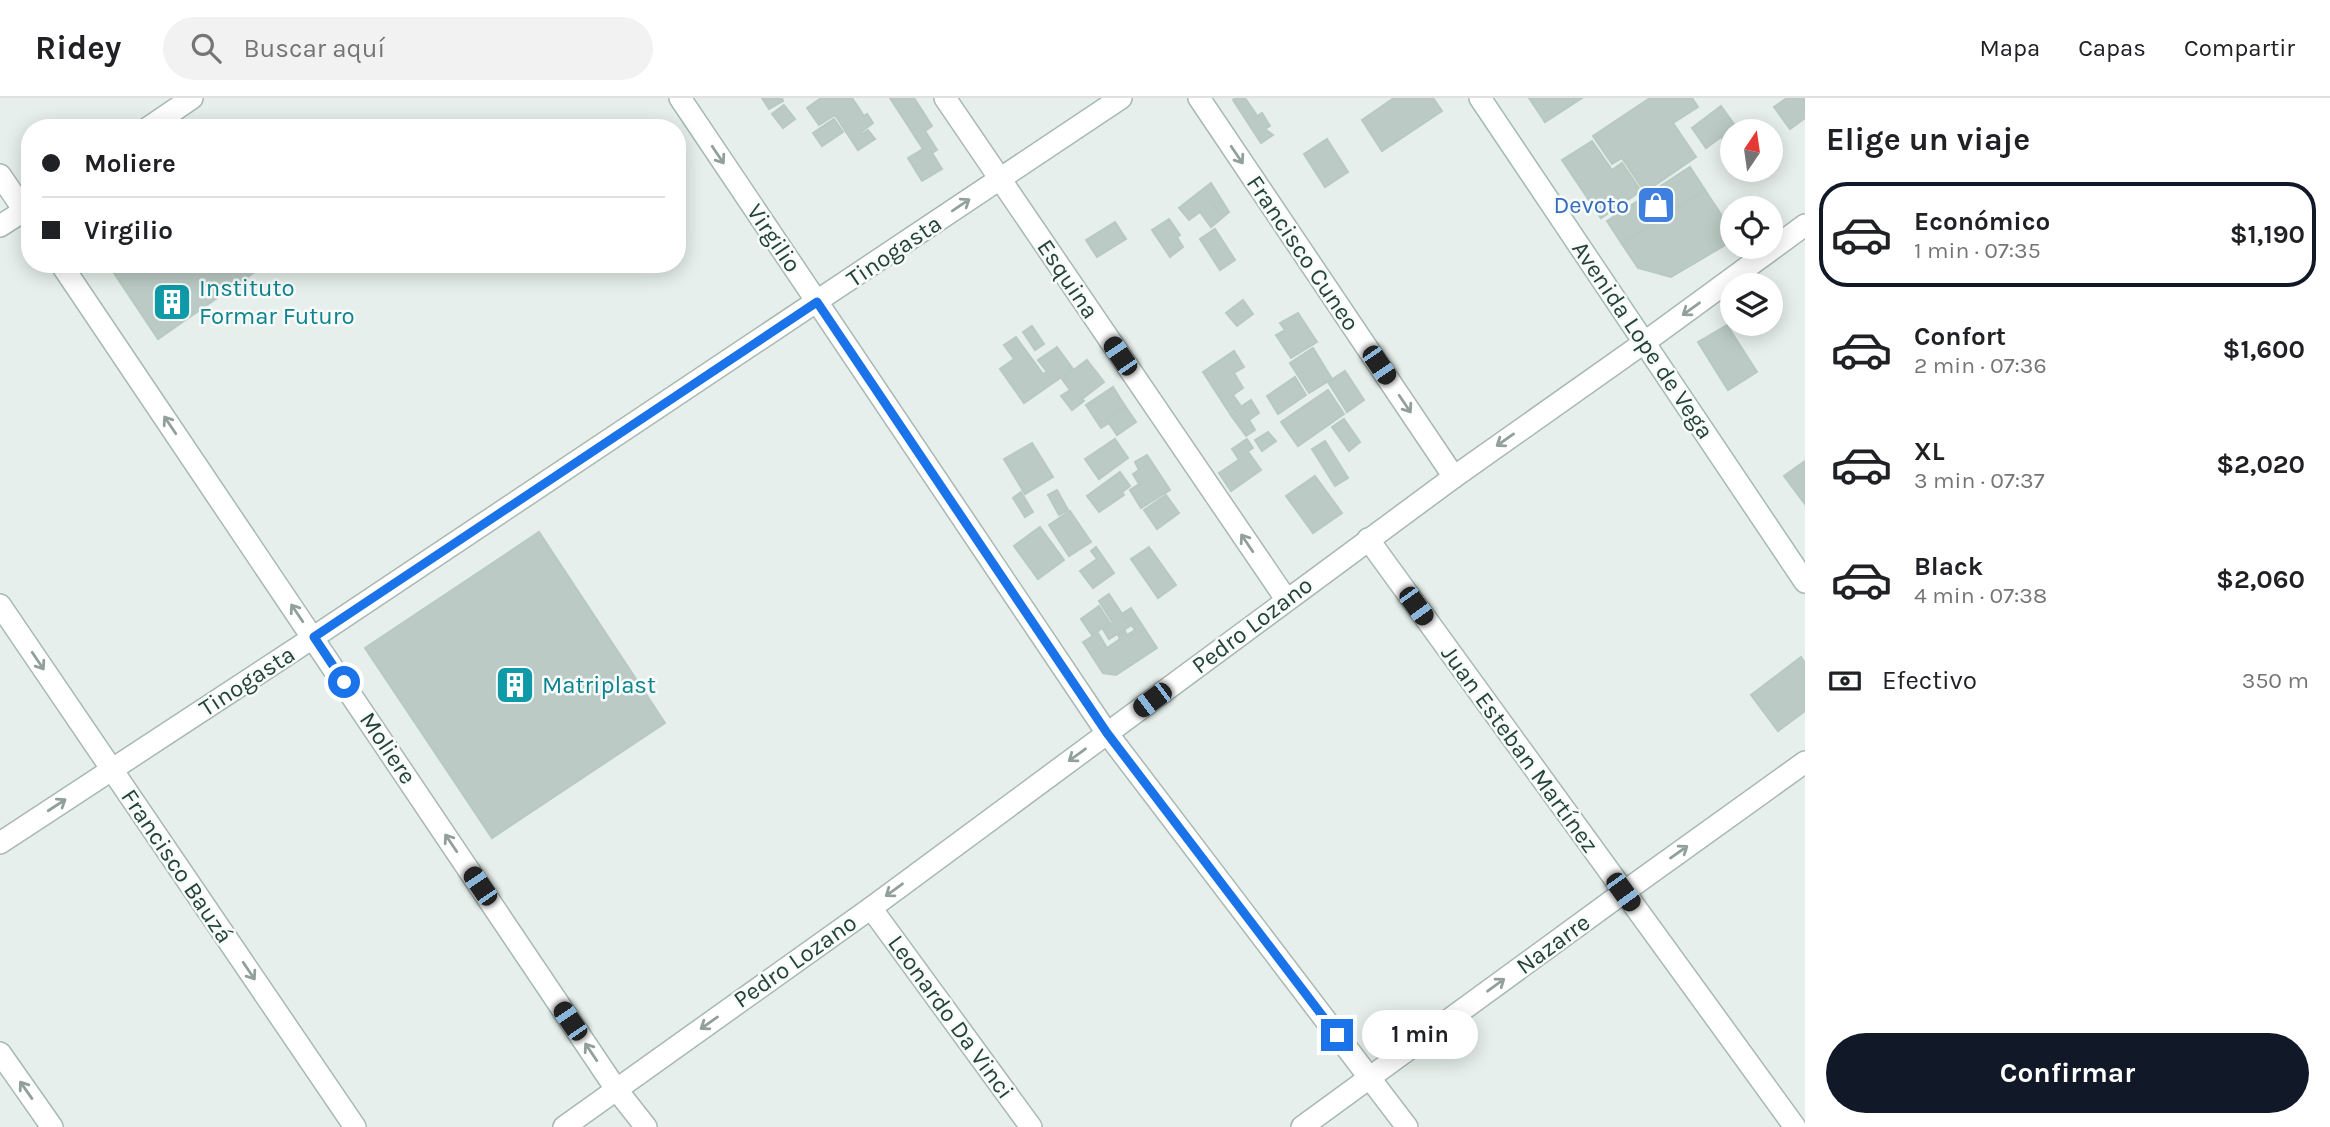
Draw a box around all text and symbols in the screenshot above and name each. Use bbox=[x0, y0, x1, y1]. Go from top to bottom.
search box bbox=[163, 17, 653, 80]
text: Ridey bbox=[35, 29, 121, 67]
icon: search bbox=[187, 29, 225, 67]
text: Buscar aquí bbox=[243, 33, 385, 64]
text: Mapa bbox=[1979, 34, 2040, 62]
text: Capas bbox=[2078, 34, 2146, 62]
text: Compartir bbox=[2184, 34, 2295, 62]
north arrow bbox=[1720, 119, 1783, 182]
map controls bbox=[1720, 119, 1783, 336]
text: Elige un viaje bbox=[1826, 121, 2030, 158]
one-way arrow bbox=[1230, 144, 1244, 164]
one-way arrow bbox=[711, 145, 725, 164]
text: Moliere bbox=[84, 148, 176, 179]
street label: Francisco Cuneo bbox=[1241, 170, 1365, 336]
shop icon: Devoto bbox=[1635, 184, 1677, 226]
place label: Devoto bbox=[1554, 191, 1629, 219]
button: locate bbox=[1720, 196, 1783, 259]
street label: Virgilio bbox=[741, 198, 807, 278]
one-way arrow bbox=[951, 198, 970, 212]
icon: car bbox=[1830, 203, 1893, 266]
text: Económico bbox=[1914, 206, 2050, 237]
street label: Tinogasta bbox=[841, 209, 947, 293]
text: Virgilio bbox=[84, 215, 173, 246]
text: $1,190 bbox=[2230, 219, 2305, 250]
street label: Esquina bbox=[1031, 234, 1105, 324]
street label: Avenida Lope de Vega bbox=[1566, 236, 1720, 444]
text: 1 min · 07:35 bbox=[1914, 237, 2041, 264]
button: layers bbox=[1720, 273, 1783, 336]
place label: Instituto Formar Futuro bbox=[199, 274, 355, 330]
building icon: Instituto Formar Futuro bbox=[151, 281, 193, 323]
one-way arrow bbox=[1682, 301, 1701, 316]
icon: car bbox=[1830, 318, 1893, 381]
text: Confort bbox=[1914, 321, 2006, 352]
car bbox=[1100, 333, 1141, 379]
text: $1,600 bbox=[2223, 334, 2305, 365]
car bbox=[1359, 342, 1400, 388]
text: 2 min · 07:36 bbox=[1914, 352, 2047, 379]
one-way arrow bbox=[1398, 394, 1412, 414]
one-way arrow bbox=[162, 416, 177, 435]
one-way arrow bbox=[1496, 433, 1515, 447]
icon: car bbox=[1830, 433, 1893, 496]
text: XL bbox=[1914, 436, 1945, 467]
text: $2,020 bbox=[2216, 449, 2305, 480]
text: 3 min · 07:37 bbox=[1914, 467, 2044, 494]
one-way arrow bbox=[1240, 534, 1255, 553]
icon: car bbox=[1830, 548, 1893, 611]
text: Black bbox=[1914, 551, 1983, 582]
text: $2,060 bbox=[2216, 564, 2305, 595]
street label: Pedro Lozano bbox=[1186, 571, 1318, 679]
text: 4 min · 07:38 bbox=[1914, 582, 2047, 609]
car bbox=[1396, 583, 1437, 629]
one-way arrow bbox=[290, 604, 304, 623]
street label: Tinogasta bbox=[194, 640, 300, 722]
street label: Juan Esteban Martínez bbox=[1435, 640, 1605, 858]
one-way arrow bbox=[31, 651, 45, 670]
icon: cash bbox=[1826, 662, 1864, 700]
building icon: Matriplast bbox=[494, 664, 536, 706]
text: Efectivo bbox=[1882, 665, 1977, 696]
route start bbox=[328, 666, 360, 698]
text: 350 m bbox=[2242, 667, 2309, 694]
place label: Matriplast bbox=[542, 671, 656, 699]
car bbox=[1129, 679, 1176, 721]
street label: Moliere bbox=[354, 707, 422, 789]
one-way arrow bbox=[1068, 748, 1087, 763]
street label: Francisco Bauzá bbox=[115, 784, 239, 948]
one-way arrow bbox=[47, 798, 66, 813]
one-way arrow bbox=[444, 834, 458, 853]
one-way arrow bbox=[1669, 845, 1688, 859]
car bbox=[460, 863, 501, 909]
car bbox=[1603, 869, 1644, 915]
one-way arrow bbox=[885, 883, 904, 898]
street label: Pedro Lozano bbox=[728, 908, 862, 1014]
street label: Nazarre bbox=[1511, 908, 1595, 980]
street label: Leonardo Da Vinci bbox=[882, 930, 1020, 1104]
one-way arrow bbox=[242, 961, 256, 980]
one-way arrow bbox=[1486, 978, 1505, 993]
car bbox=[550, 998, 591, 1044]
callout: 1 min bbox=[1362, 1010, 1477, 1060]
one-way arrow bbox=[700, 1016, 719, 1030]
route end bbox=[1321, 1019, 1353, 1051]
text: 1 min bbox=[1391, 1021, 1449, 1048]
button: Confirmar bbox=[1826, 1033, 2309, 1113]
one-way arrow bbox=[584, 1043, 598, 1062]
one-way arrow bbox=[19, 1081, 33, 1100]

